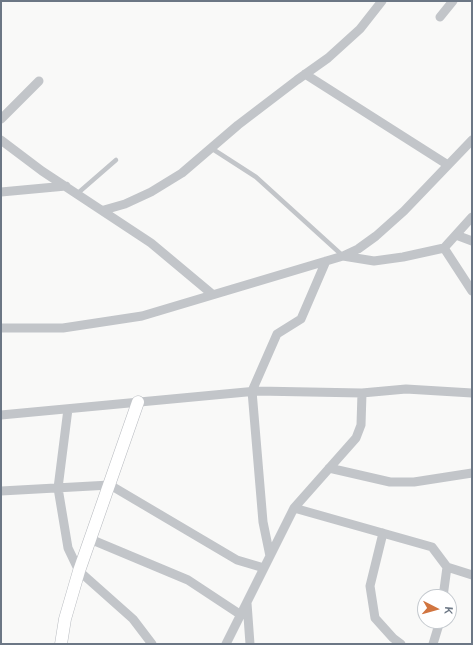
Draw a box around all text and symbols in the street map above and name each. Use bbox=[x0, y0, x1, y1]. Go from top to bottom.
north arrow bbox=[417, 589, 457, 629]
text: K bbox=[442, 606, 455, 615]

